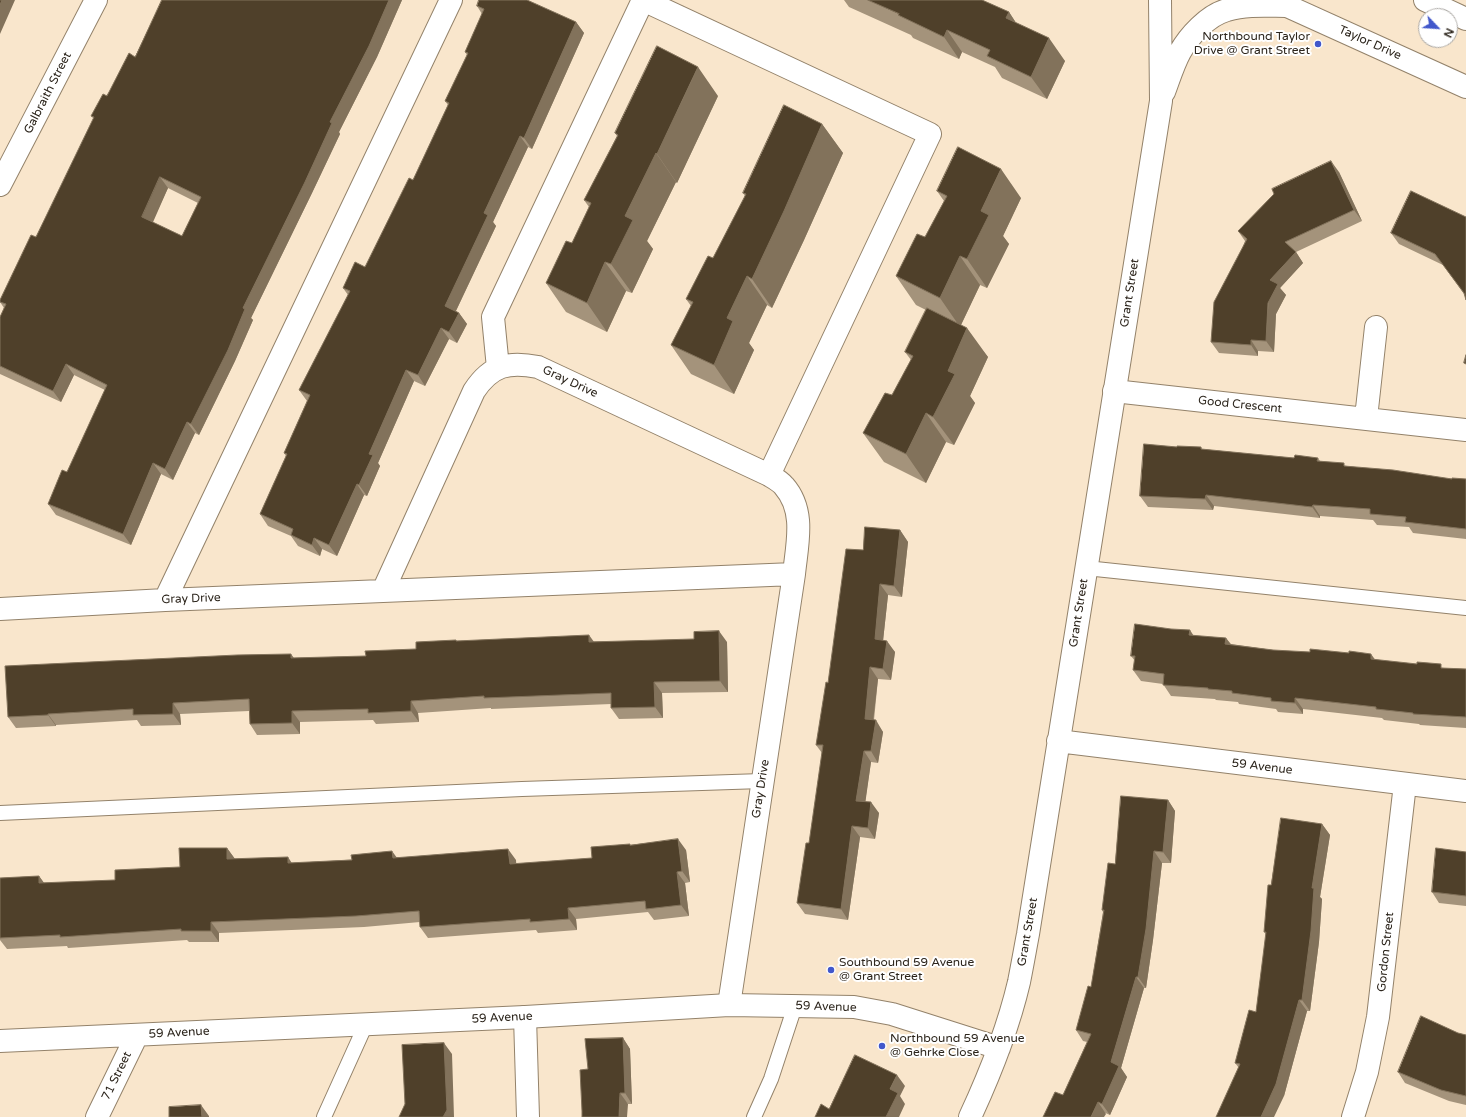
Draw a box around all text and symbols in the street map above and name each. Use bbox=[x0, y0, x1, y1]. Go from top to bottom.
north arrow bbox=[1418, 8, 1458, 48]
street label: Taylor Drive bbox=[1336, 23, 1404, 63]
text: N bbox=[1441, 26, 1456, 40]
place label: Northbound Taylor Drive @ Grant Street bbox=[1194, 30, 1310, 58]
marker: Northbound Taylor Drive @ Grant Street bbox=[1313, 39, 1323, 49]
street label: Galbraith Street bbox=[21, 50, 75, 136]
street label: Grant Street bbox=[1117, 258, 1143, 328]
street label: Gray Drive bbox=[540, 363, 600, 401]
street label: Good Crescent bbox=[1197, 393, 1283, 417]
street label: Grant Street bbox=[1066, 578, 1092, 648]
street label: Gray Drive bbox=[161, 591, 221, 607]
street label: 59 Avenue bbox=[1231, 756, 1293, 778]
street label: Gray Drive bbox=[749, 759, 773, 819]
street label: Grant Street bbox=[1015, 896, 1041, 968]
street label: Gordon Street bbox=[1375, 911, 1397, 993]
place label: Southbound 59 Avenue @ Grant Street bbox=[839, 956, 974, 984]
marker: Southbound 59 Avenue @ Grant Street bbox=[826, 965, 836, 975]
street label: 59 Avenue bbox=[795, 999, 857, 1015]
street label: 59 Avenue bbox=[471, 1009, 533, 1027]
street label: 59 Avenue bbox=[148, 1024, 210, 1042]
place label: Northbound 59 Avenue @ Gehrke Close bbox=[890, 1032, 1025, 1060]
marker: Northbound 59 Avenue @ Gehrke Close bbox=[877, 1041, 887, 1051]
street label: 71 Street bbox=[99, 1049, 135, 1103]

